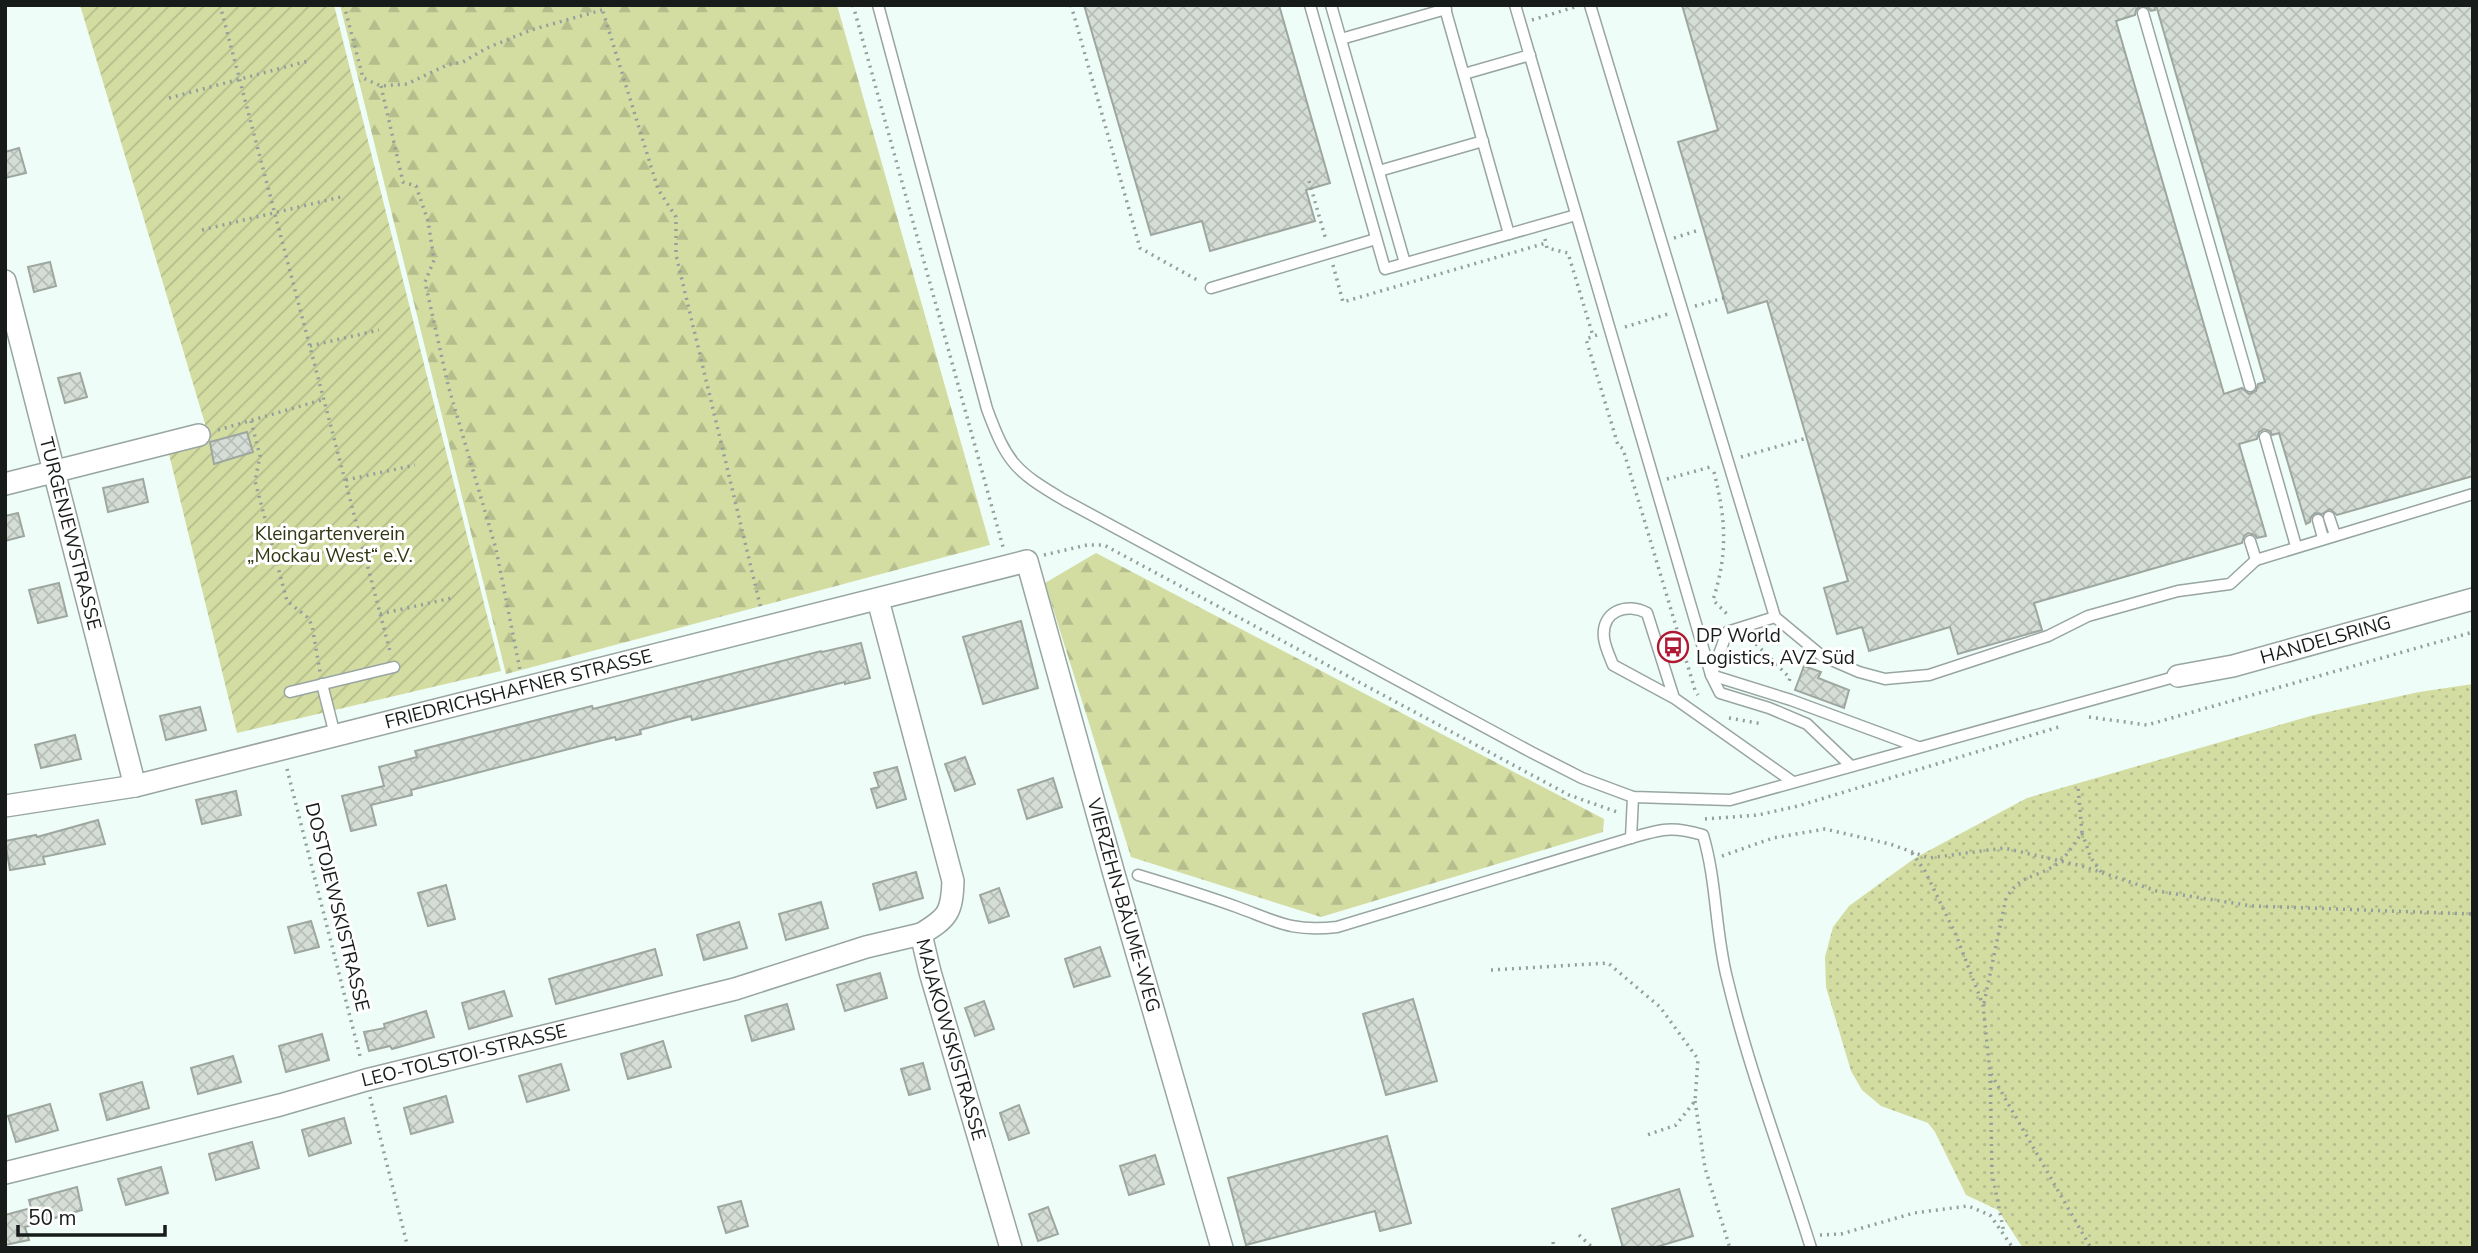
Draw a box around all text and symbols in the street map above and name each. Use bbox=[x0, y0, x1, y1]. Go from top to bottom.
street label: TURGENJEWSTRASSE bbox=[33, 435, 107, 633]
park label: Kleingartenverein „Mockau West“ e.V. bbox=[247, 521, 413, 569]
street label: HANDELSRING bbox=[2257, 610, 2394, 671]
place label: DP World Logistics, AVZ Süd bbox=[1696, 623, 1855, 671]
bus stop icon: DP World Logistics, AVZ Süd bbox=[1656, 630, 1690, 664]
street label: FRIEDRICHSHAFNER STRASSE bbox=[382, 643, 655, 735]
street label: VIERZEHN-BÄUME-WEG bbox=[1080, 794, 1166, 1015]
street label: DOSTOJEWSKISTRASSE bbox=[298, 800, 376, 1014]
street label: MAJAKOWSKISTRASSE bbox=[910, 936, 992, 1144]
street label: LEO-TOLSTOI-STRASSE bbox=[359, 1018, 570, 1094]
scale bar bbox=[18, 1194, 164, 1238]
text: 50 m bbox=[28, 1204, 77, 1232]

